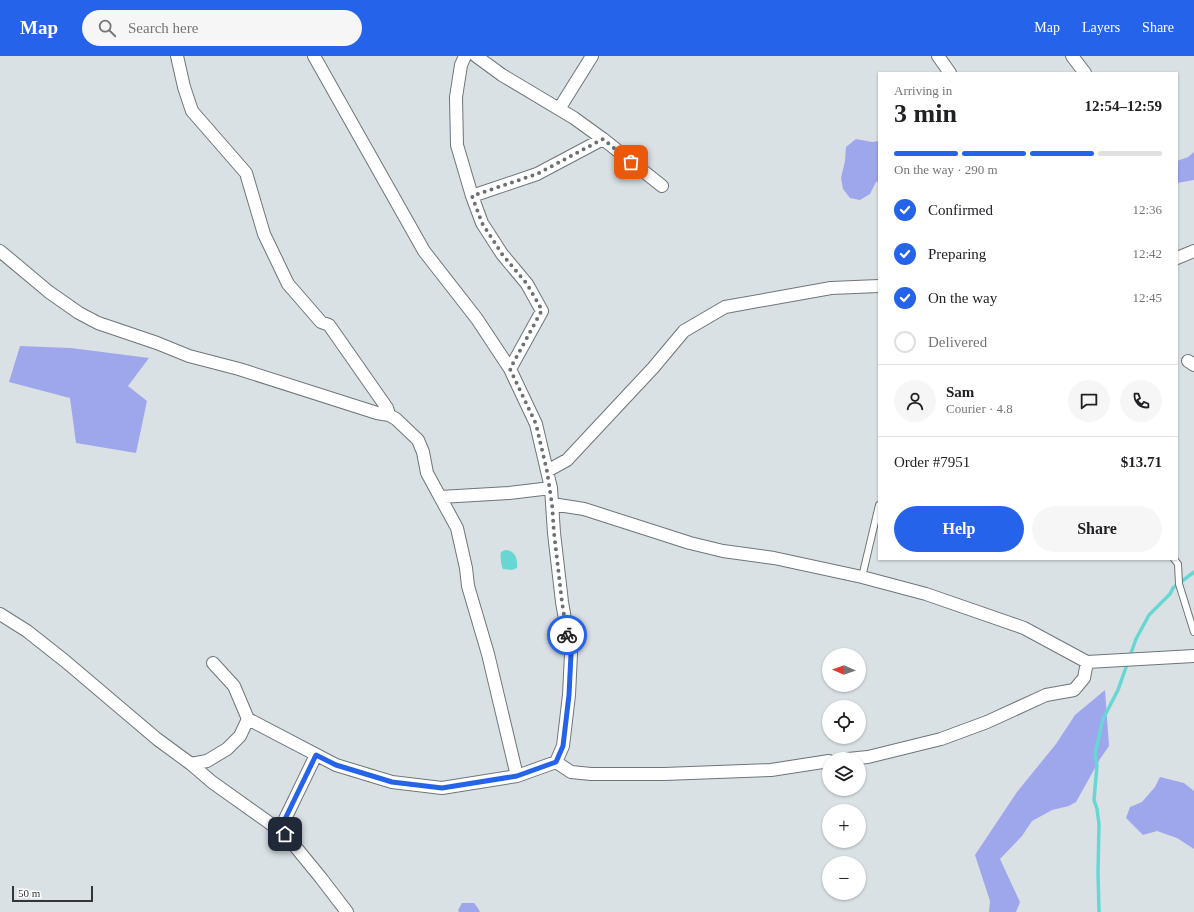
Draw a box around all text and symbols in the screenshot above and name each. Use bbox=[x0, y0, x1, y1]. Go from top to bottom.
search box bbox=[82, 10, 362, 46]
text: Map bbox=[20, 17, 58, 38]
icon: search bbox=[96, 17, 118, 39]
text: Search here bbox=[128, 20, 198, 36]
text: Map bbox=[1034, 20, 1060, 35]
text: Layers bbox=[1082, 20, 1120, 35]
text: Share bbox=[1142, 20, 1174, 35]
text: Arriving in bbox=[894, 83, 952, 98]
text: 12:54–12:59 bbox=[1085, 98, 1162, 114]
text: 3 min bbox=[894, 99, 957, 128]
pin bbox=[614, 145, 648, 179]
icon: bag bbox=[620, 151, 642, 173]
text: On the way · 290 m bbox=[894, 162, 998, 177]
icon: check bbox=[894, 199, 916, 221]
text: Confirmed bbox=[928, 202, 993, 218]
text: 12:36 bbox=[1132, 202, 1162, 217]
icon: check bbox=[894, 243, 916, 265]
text: Preparing bbox=[928, 246, 986, 262]
text: 12:42 bbox=[1132, 246, 1162, 261]
icon: check bbox=[894, 287, 916, 309]
text: On the way bbox=[928, 290, 997, 306]
text: 12:45 bbox=[1132, 290, 1162, 305]
text: Delivered bbox=[928, 334, 987, 350]
button: person bbox=[894, 380, 936, 422]
button: chat bbox=[1068, 380, 1110, 422]
button: phone bbox=[1120, 380, 1162, 422]
text: Sam bbox=[946, 384, 974, 400]
text: Courier · 4.8 bbox=[946, 401, 1013, 416]
text: Order #7951 bbox=[894, 454, 970, 470]
text: $13.71 bbox=[1121, 454, 1162, 470]
button: Help bbox=[894, 506, 1024, 552]
button: Share bbox=[1032, 506, 1162, 552]
courier bbox=[547, 615, 587, 655]
icon: bike bbox=[556, 624, 578, 646]
north arrow bbox=[822, 648, 866, 692]
map controls bbox=[822, 648, 866, 900]
button: locate bbox=[822, 700, 866, 744]
button: layers bbox=[822, 752, 866, 796]
button: + bbox=[822, 804, 866, 848]
pin bbox=[268, 817, 302, 851]
icon: home bbox=[274, 823, 296, 845]
button: − bbox=[822, 856, 866, 900]
scale bar bbox=[12, 884, 93, 903]
text: 50 m bbox=[18, 887, 40, 899]

